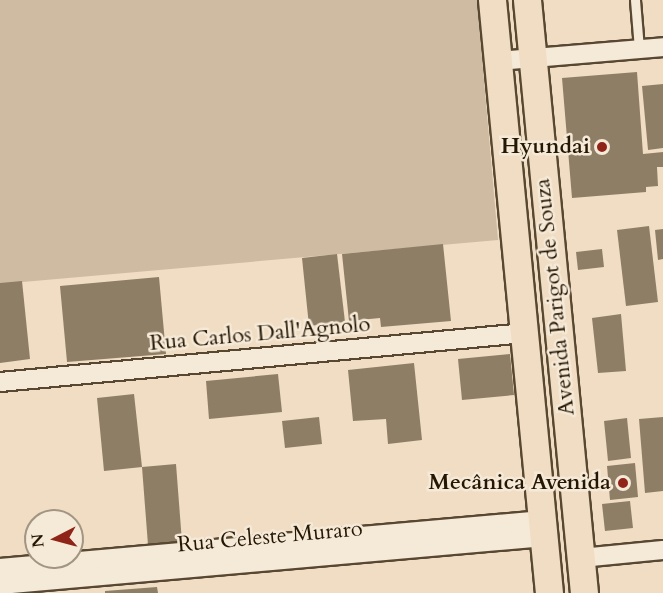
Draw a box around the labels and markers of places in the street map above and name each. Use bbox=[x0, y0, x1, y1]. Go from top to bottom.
place label: Hyundai bbox=[501, 134, 590, 160]
marker: Hyundai bbox=[595, 140, 609, 154]
place label: Mecânica Avenida bbox=[429, 470, 611, 496]
marker: Mecânica Avenida bbox=[616, 476, 630, 490]

